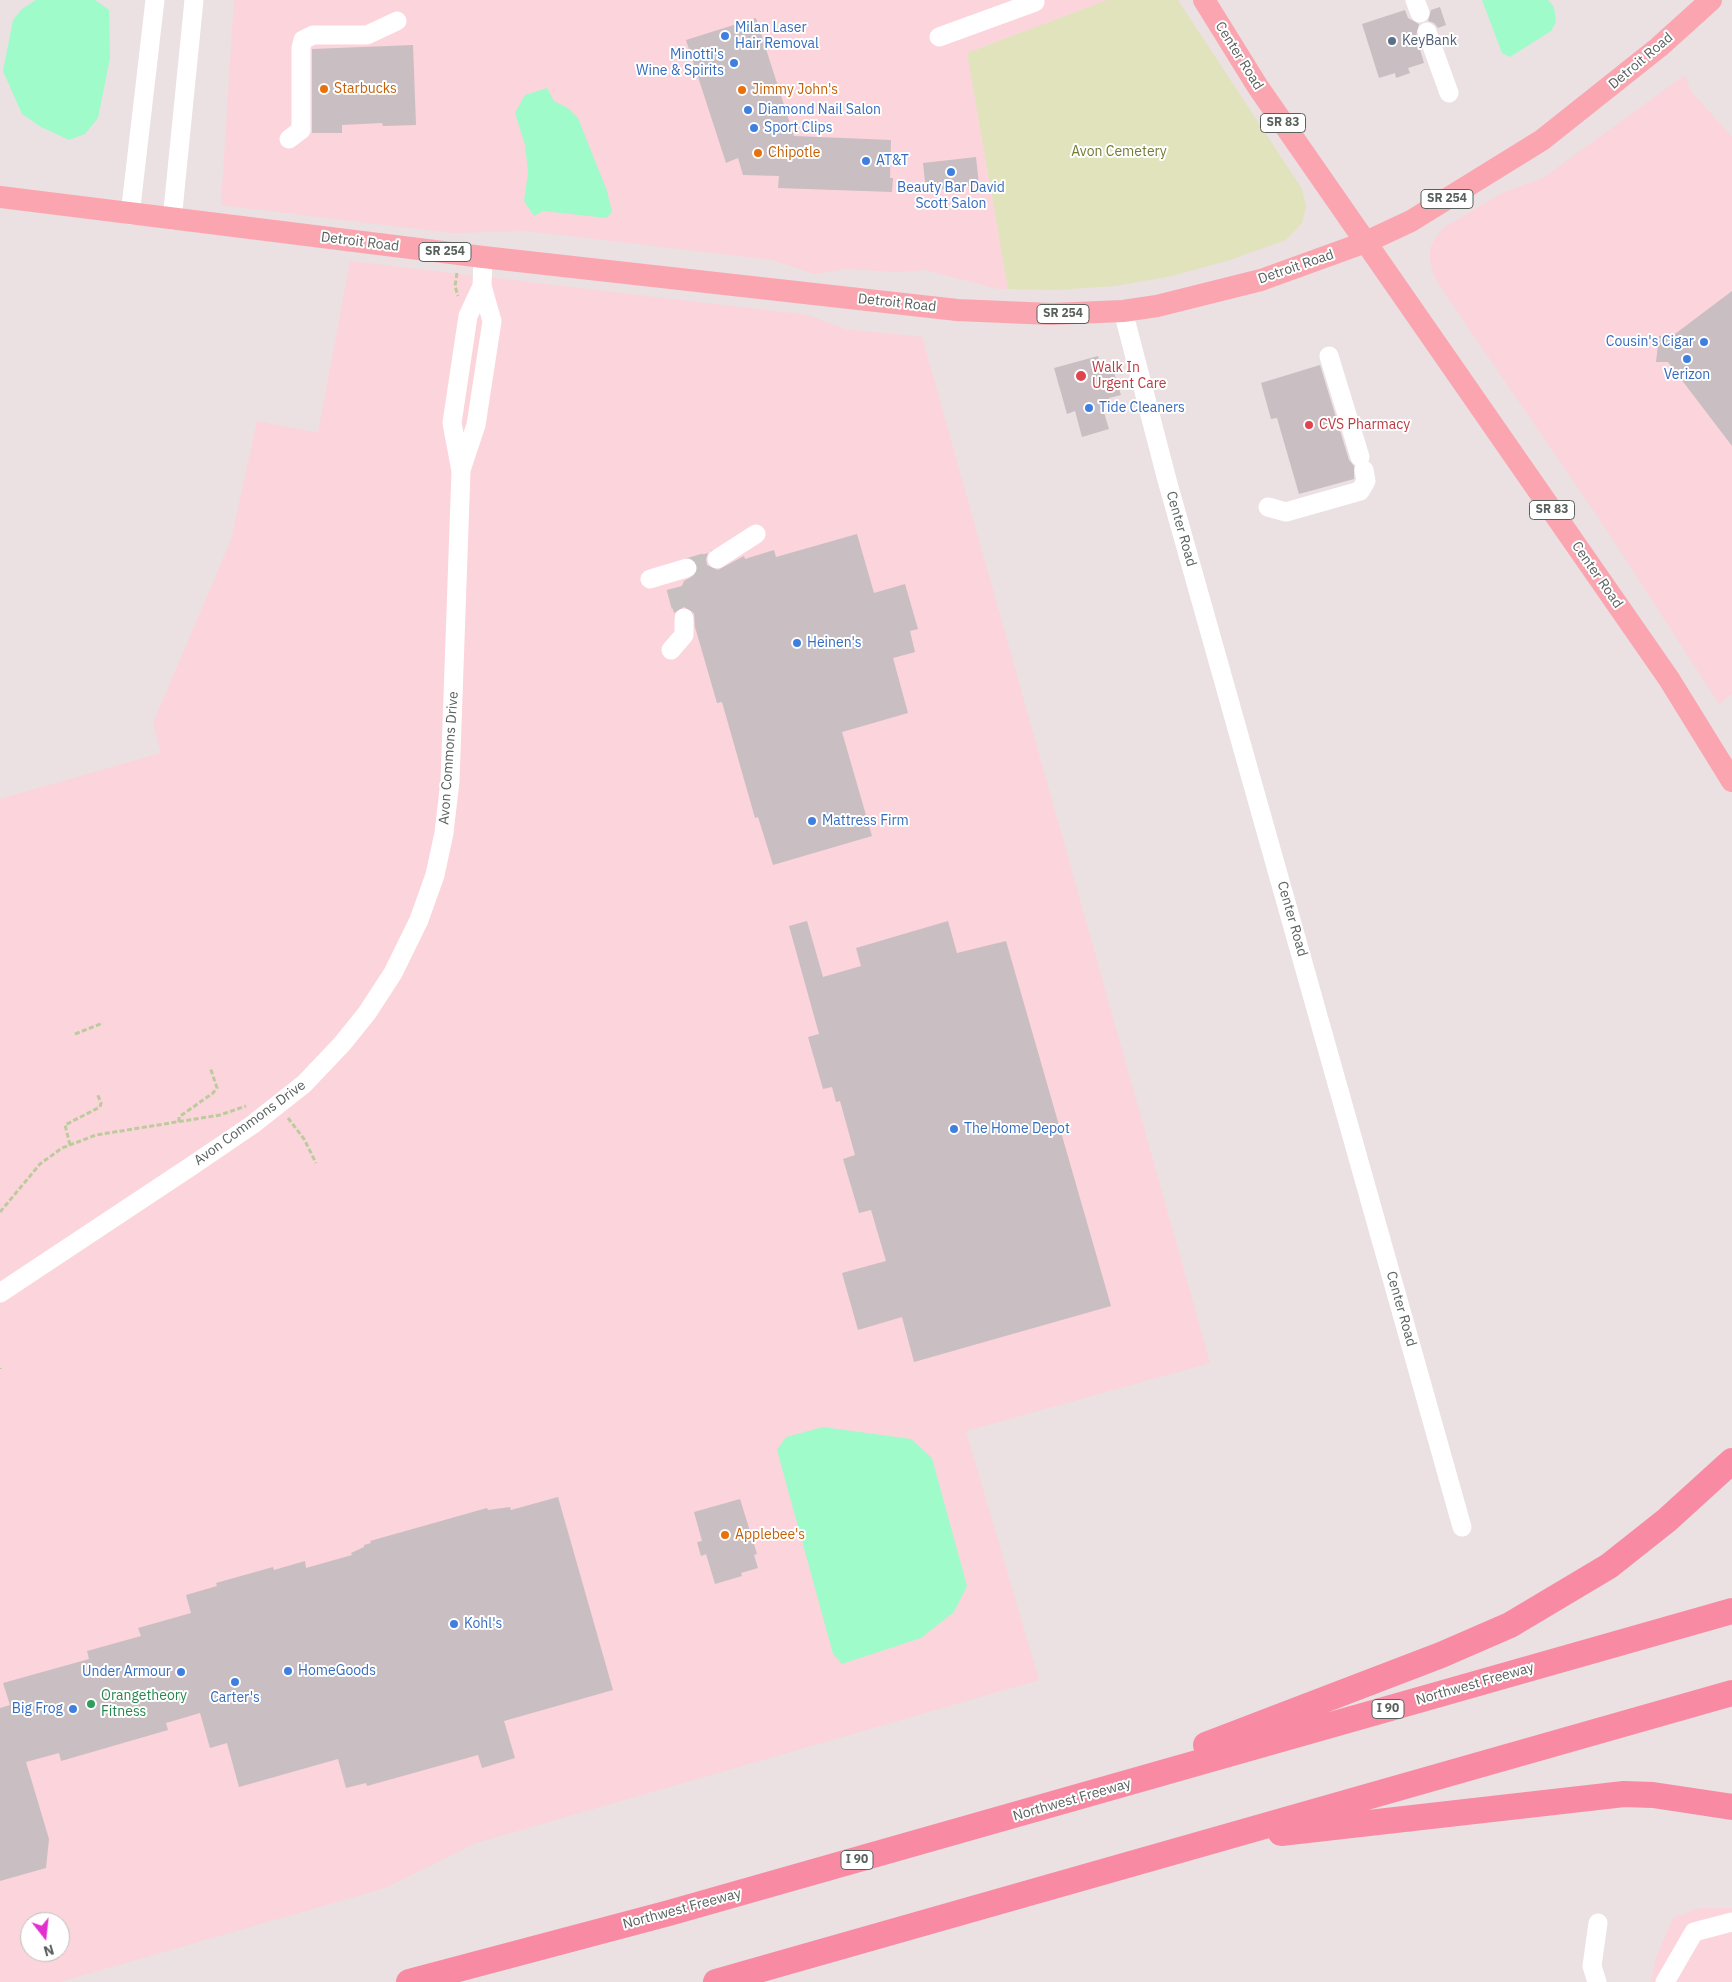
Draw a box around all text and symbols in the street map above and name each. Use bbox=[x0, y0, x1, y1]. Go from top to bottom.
street label: Center Road bbox=[1211, 19, 1267, 93]
place label: Milan Laser Hair Removal bbox=[735, 20, 819, 52]
street label: Detroit Road bbox=[1605, 29, 1677, 93]
marker: Milan Laser Hair Removal bbox=[719, 30, 731, 42]
place label: KeyBank bbox=[1402, 33, 1457, 49]
marker: KeyBank bbox=[1386, 35, 1398, 47]
place label: Minotti's Wine & Spirits bbox=[636, 47, 724, 80]
marker: Minotti's Wine & Spirits bbox=[728, 57, 740, 69]
place label: Starbucks bbox=[334, 81, 397, 97]
place label: Jimmy John's bbox=[752, 82, 838, 98]
marker: Starbucks bbox=[318, 83, 330, 95]
marker: Jimmy John's bbox=[736, 84, 748, 96]
place label: Diamond Nail Salon bbox=[758, 102, 881, 118]
marker: Diamond Nail Salon bbox=[742, 104, 754, 116]
road number: SR 83 bbox=[1260, 114, 1306, 132]
place label: Sport Clips bbox=[764, 120, 832, 136]
marker: Sport Clips bbox=[748, 122, 760, 134]
park label: Avon Cemetery bbox=[1071, 144, 1167, 160]
place label: Chipotle bbox=[768, 145, 821, 161]
marker: Chipotle bbox=[752, 147, 764, 159]
place label: AT&T bbox=[876, 153, 909, 169]
marker: AT&T bbox=[860, 155, 872, 167]
marker: Beauty Bar David Scott Salon bbox=[945, 166, 957, 178]
place label: Beauty Bar David Scott Salon bbox=[897, 180, 1005, 212]
road number: SR 254 bbox=[1421, 190, 1473, 208]
street label: Detroit Road bbox=[320, 229, 400, 255]
road number: SR 254 bbox=[419, 242, 471, 262]
street label: Detroit Road bbox=[1256, 246, 1336, 288]
street label: Detroit Road bbox=[857, 291, 937, 315]
road number: SR 254 bbox=[1037, 304, 1089, 324]
place label: Cousin's Cigar bbox=[1606, 334, 1694, 350]
marker: Cousin's Cigar bbox=[1698, 336, 1710, 348]
marker: Verizon bbox=[1681, 353, 1693, 365]
place label: Walk In Urgent Care bbox=[1092, 360, 1166, 392]
place label: Verizon bbox=[1664, 367, 1710, 383]
marker: Walk In Urgent Care bbox=[1074, 369, 1088, 383]
place label: Tide Cleaners bbox=[1099, 400, 1185, 416]
marker: Tide Cleaners bbox=[1083, 402, 1095, 414]
place label: CVS Pharmacy bbox=[1319, 417, 1410, 433]
marker: CVS Pharmacy bbox=[1303, 419, 1315, 431]
street label: Center Road bbox=[1162, 489, 1200, 569]
road number: SR 83 bbox=[1530, 500, 1574, 520]
street label: Center Road bbox=[1568, 538, 1626, 612]
place label: Heinen's bbox=[807, 635, 862, 651]
marker: Heinen's bbox=[791, 637, 803, 649]
street label: Avon Commons Drive bbox=[436, 691, 462, 825]
place label: Mattress Firm bbox=[822, 813, 909, 829]
marker: Mattress Firm bbox=[806, 815, 818, 827]
street label: Center Road bbox=[1273, 879, 1311, 959]
street label: Avon Commons Drive bbox=[191, 1077, 309, 1169]
place label: The Home Depot bbox=[964, 1121, 1070, 1137]
marker: The Home Depot bbox=[948, 1123, 960, 1135]
street label: Center Road bbox=[1382, 1269, 1420, 1349]
place label: Applebee's bbox=[735, 1527, 805, 1543]
marker: Applebee's bbox=[719, 1529, 731, 1541]
place label: Kohl's bbox=[464, 1616, 502, 1632]
marker: Kohl's bbox=[448, 1618, 460, 1630]
street label: Northwest Freeway bbox=[1414, 1659, 1536, 1709]
place label: HomeGoods bbox=[298, 1663, 376, 1679]
place label: Under Armour bbox=[82, 1664, 171, 1680]
marker: HomeGoods bbox=[282, 1665, 294, 1677]
marker: Under Armour bbox=[175, 1666, 187, 1678]
marker: Carter's bbox=[229, 1676, 241, 1688]
place label: Orangetheory Fitness bbox=[101, 1688, 187, 1720]
place label: Carter's bbox=[210, 1690, 260, 1706]
marker: Orangetheory Fitness bbox=[85, 1698, 97, 1710]
road number: I 90 bbox=[1372, 1700, 1404, 1718]
place label: Big Frog bbox=[12, 1701, 63, 1717]
marker: Big Frog bbox=[67, 1703, 79, 1715]
street label: Northwest Freeway bbox=[1011, 1775, 1133, 1825]
road number: I 90 bbox=[841, 1850, 873, 1870]
street label: Northwest Freeway bbox=[621, 1885, 743, 1933]
north arrow bbox=[20, 1912, 70, 1962]
text: N bbox=[42, 1940, 56, 1961]

